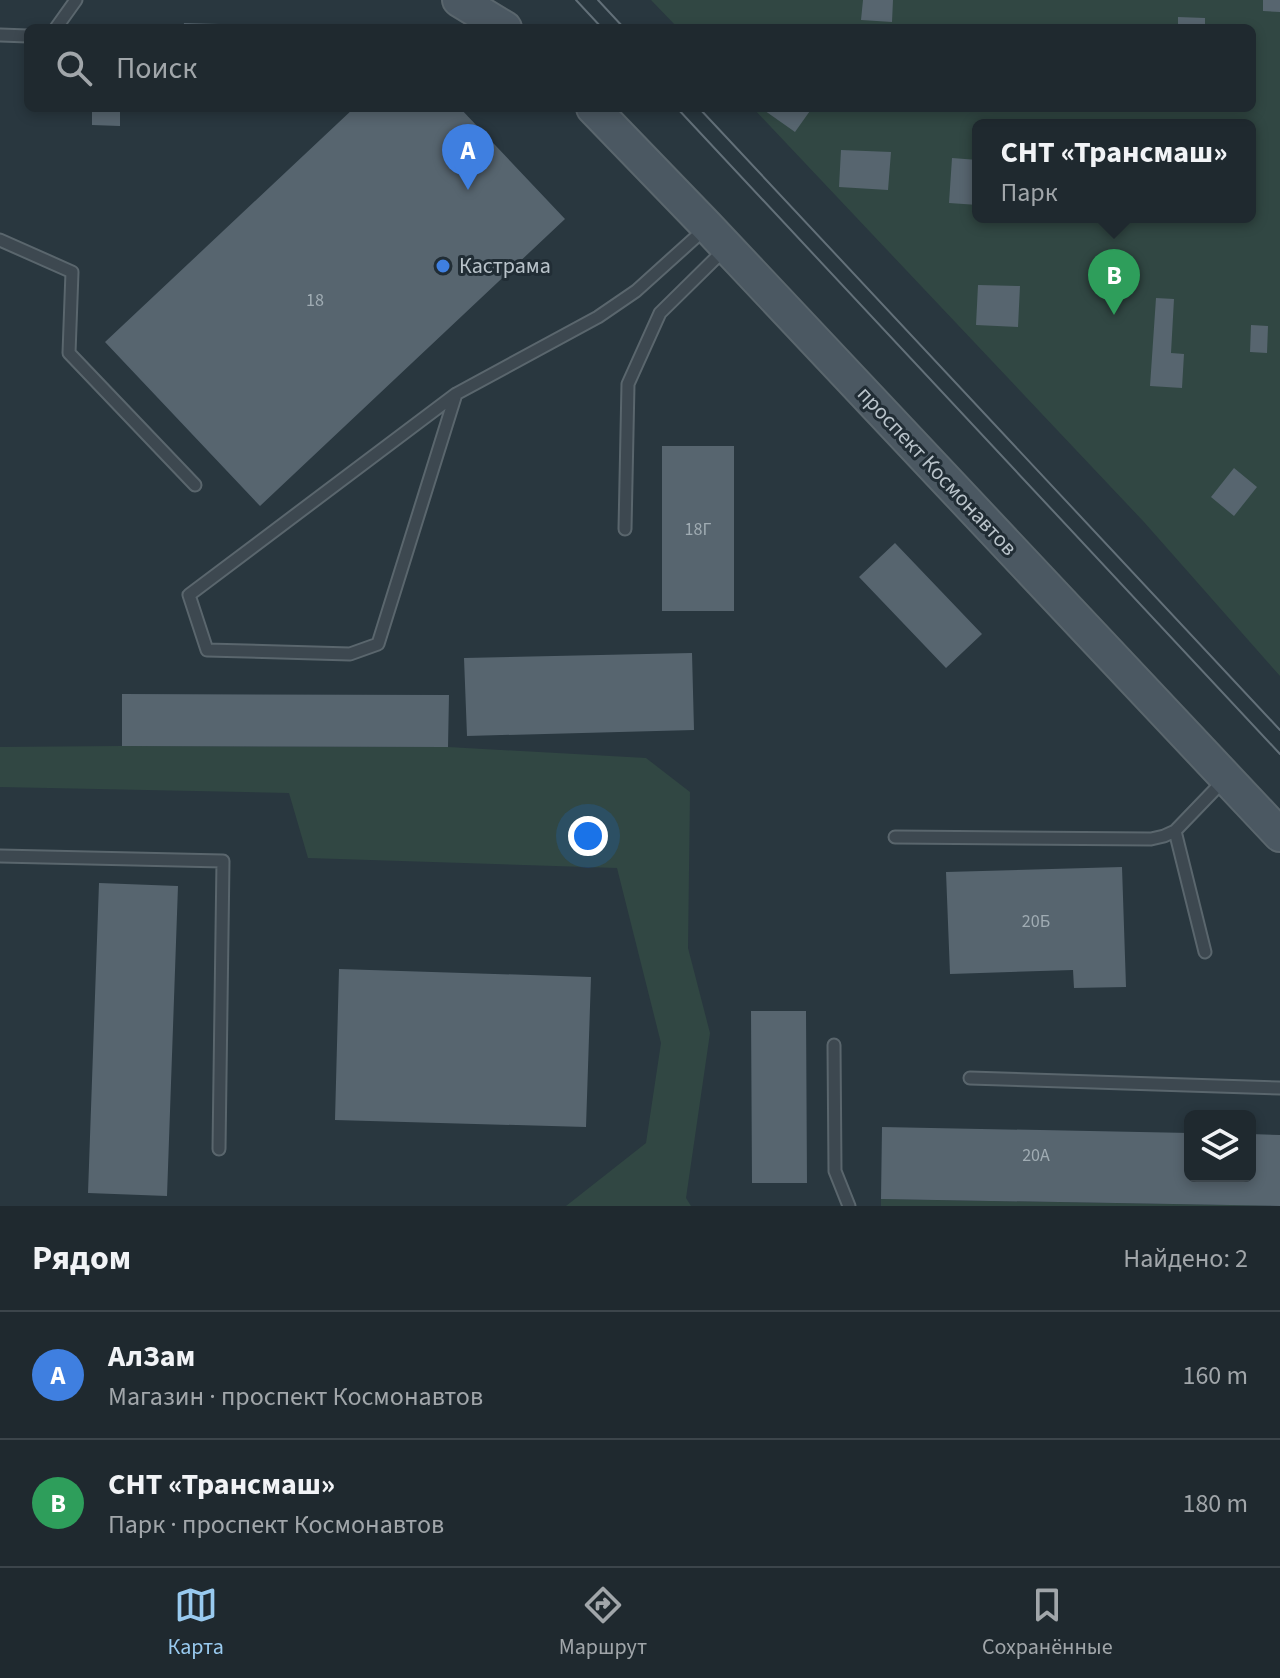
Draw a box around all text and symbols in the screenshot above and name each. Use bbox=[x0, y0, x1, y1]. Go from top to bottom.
search box bbox=[24, 24, 1256, 112]
icon: search bbox=[52, 46, 96, 90]
text: Поиск bbox=[116, 47, 197, 90]
popup bbox=[972, 119, 1256, 223]
pin: A bbox=[442, 124, 494, 190]
text: СНТ «Трансмаш» bbox=[1000, 131, 1228, 174]
text: Парк bbox=[1000, 174, 1058, 211]
pin: B bbox=[1088, 249, 1140, 315]
place label: Кастрама bbox=[459, 250, 551, 282]
marker: Кастрама bbox=[434, 257, 452, 275]
house number: 18 bbox=[306, 288, 324, 313]
street label: проспект Космонавтов bbox=[850, 379, 1024, 563]
house number: 18Г bbox=[685, 517, 711, 542]
your location bbox=[568, 816, 608, 856]
house number: 20Б bbox=[1022, 909, 1050, 934]
map controls bbox=[1184, 1110, 1256, 1182]
button: layers bbox=[1184, 1110, 1256, 1182]
house number: 20А bbox=[1022, 1143, 1050, 1168]
text: Рядом bbox=[32, 1234, 131, 1283]
text: Найдено: 2 bbox=[1123, 1240, 1248, 1277]
text: АлЗам bbox=[108, 1335, 195, 1378]
text: A bbox=[51, 1357, 65, 1394]
text: 160 m bbox=[1182, 1357, 1248, 1394]
text: Магазин · проспект Космонавтов bbox=[108, 1378, 483, 1415]
text: СНТ «Трансмаш» bbox=[108, 1463, 335, 1506]
text: B bbox=[50, 1485, 66, 1522]
text: 180 m bbox=[1182, 1485, 1248, 1522]
text: Парк · проспект Космонавтов bbox=[108, 1506, 444, 1543]
tab: Карта bbox=[167, 1583, 224, 1663]
tab: Маршрут bbox=[559, 1583, 647, 1663]
tab: Сохранённые bbox=[982, 1583, 1113, 1663]

